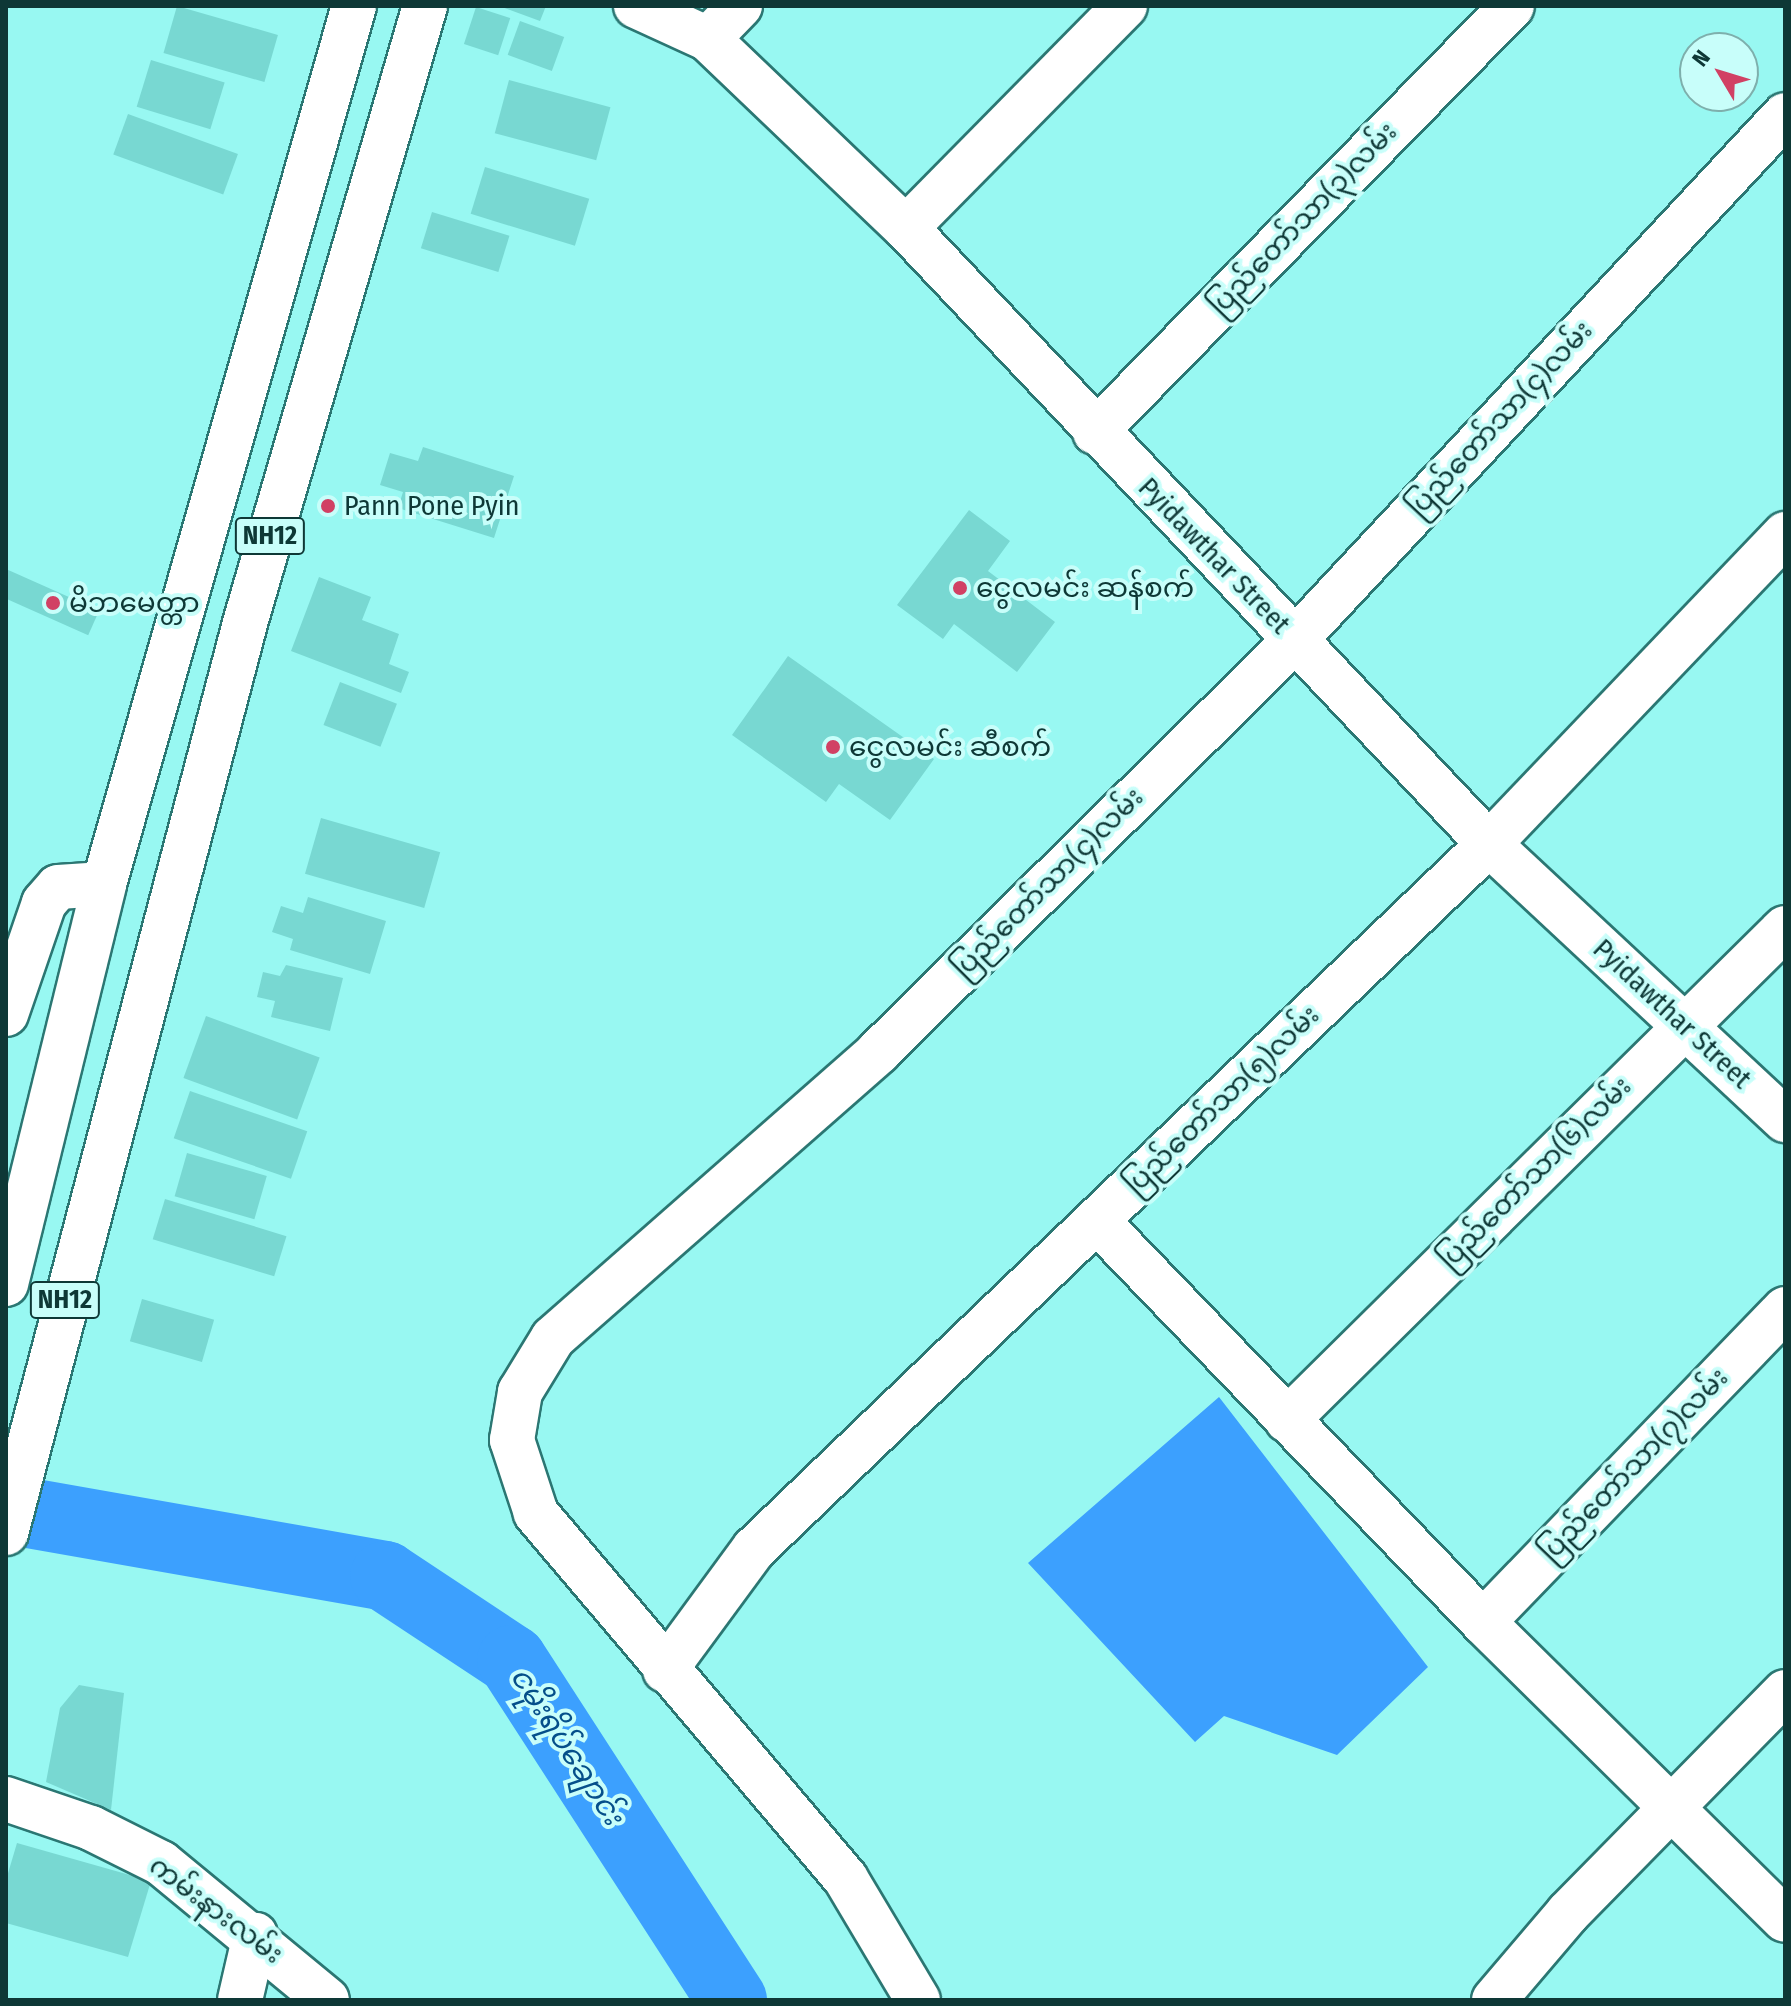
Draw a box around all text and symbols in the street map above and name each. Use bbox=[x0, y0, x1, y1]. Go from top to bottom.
north arrow bbox=[1679, 32, 1759, 112]
text: N bbox=[1687, 45, 1716, 72]
street label: ပြည်တော်သာ(၃)လမ်း bbox=[1202, 115, 1404, 323]
street label: ပြည်တော်သာ(၄)လမ်း bbox=[1400, 314, 1600, 524]
street label: Pyidawthar Street bbox=[1131, 471, 1297, 641]
place label: Pann Pone Pyin bbox=[344, 489, 520, 523]
marker: Pann Pone Pyin bbox=[319, 497, 337, 515]
road number: NH12 bbox=[234, 514, 306, 558]
place label: ငွေလမင်း ဆန်စက် bbox=[976, 571, 1194, 605]
marker: ငွေလမင်း ဆန်စက် bbox=[951, 579, 969, 597]
place label: မိဘမေတ္တာ bbox=[69, 586, 200, 620]
marker: မိဘမေတ္တာ bbox=[44, 594, 62, 612]
place label: ငွေလမင်း ဆီစက် bbox=[849, 730, 1051, 764]
marker: ငွေလမင်း ဆီစက် bbox=[824, 738, 842, 756]
street label: ပြည်တော်သာ(၄)လမ်း bbox=[946, 781, 1150, 985]
street label: Pyidawthar Street bbox=[1586, 932, 1758, 1096]
street label: ပြည်တော်သာ(၅)လမ်း bbox=[1118, 998, 1326, 1202]
street label: ပြည်တော်သာ(၆)လမ်း bbox=[1432, 1070, 1638, 1276]
road number: NH12 bbox=[29, 1278, 101, 1322]
street label: ပြည်တော်သာ(၇)လမ်း bbox=[1533, 1361, 1735, 1569]
water label: ငမိုးရိပ်ချောင်း bbox=[503, 1660, 631, 1832]
street label: ကမ်းနားလမ်း bbox=[143, 1849, 289, 1971]

